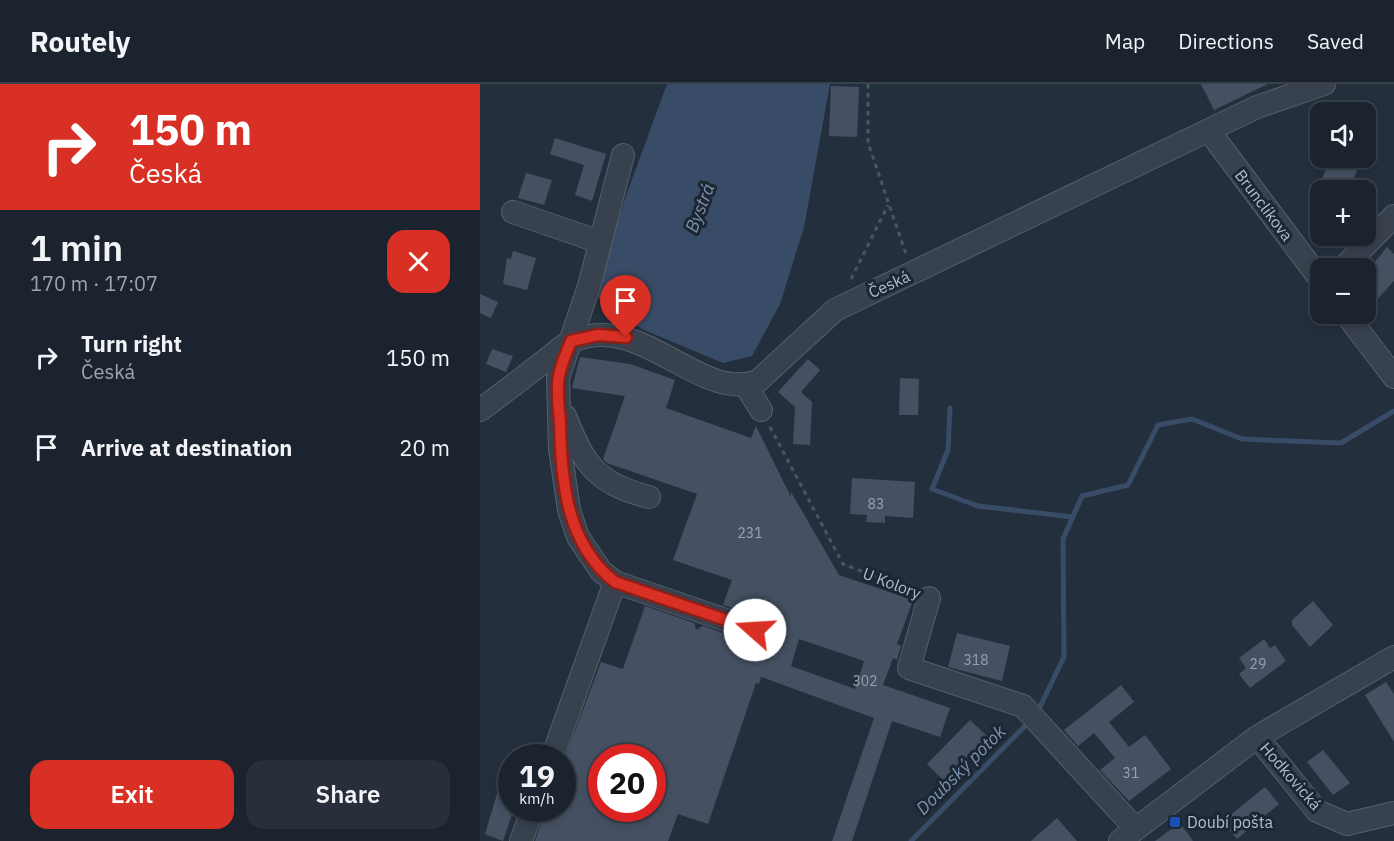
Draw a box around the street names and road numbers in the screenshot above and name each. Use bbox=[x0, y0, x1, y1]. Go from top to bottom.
street label: Brunclíkova bbox=[1231, 165, 1298, 245]
street label: Česká bbox=[865, 265, 913, 302]
street label: U Kolory bbox=[860, 563, 924, 603]
street label: Hodkovická bbox=[1256, 738, 1326, 814]

